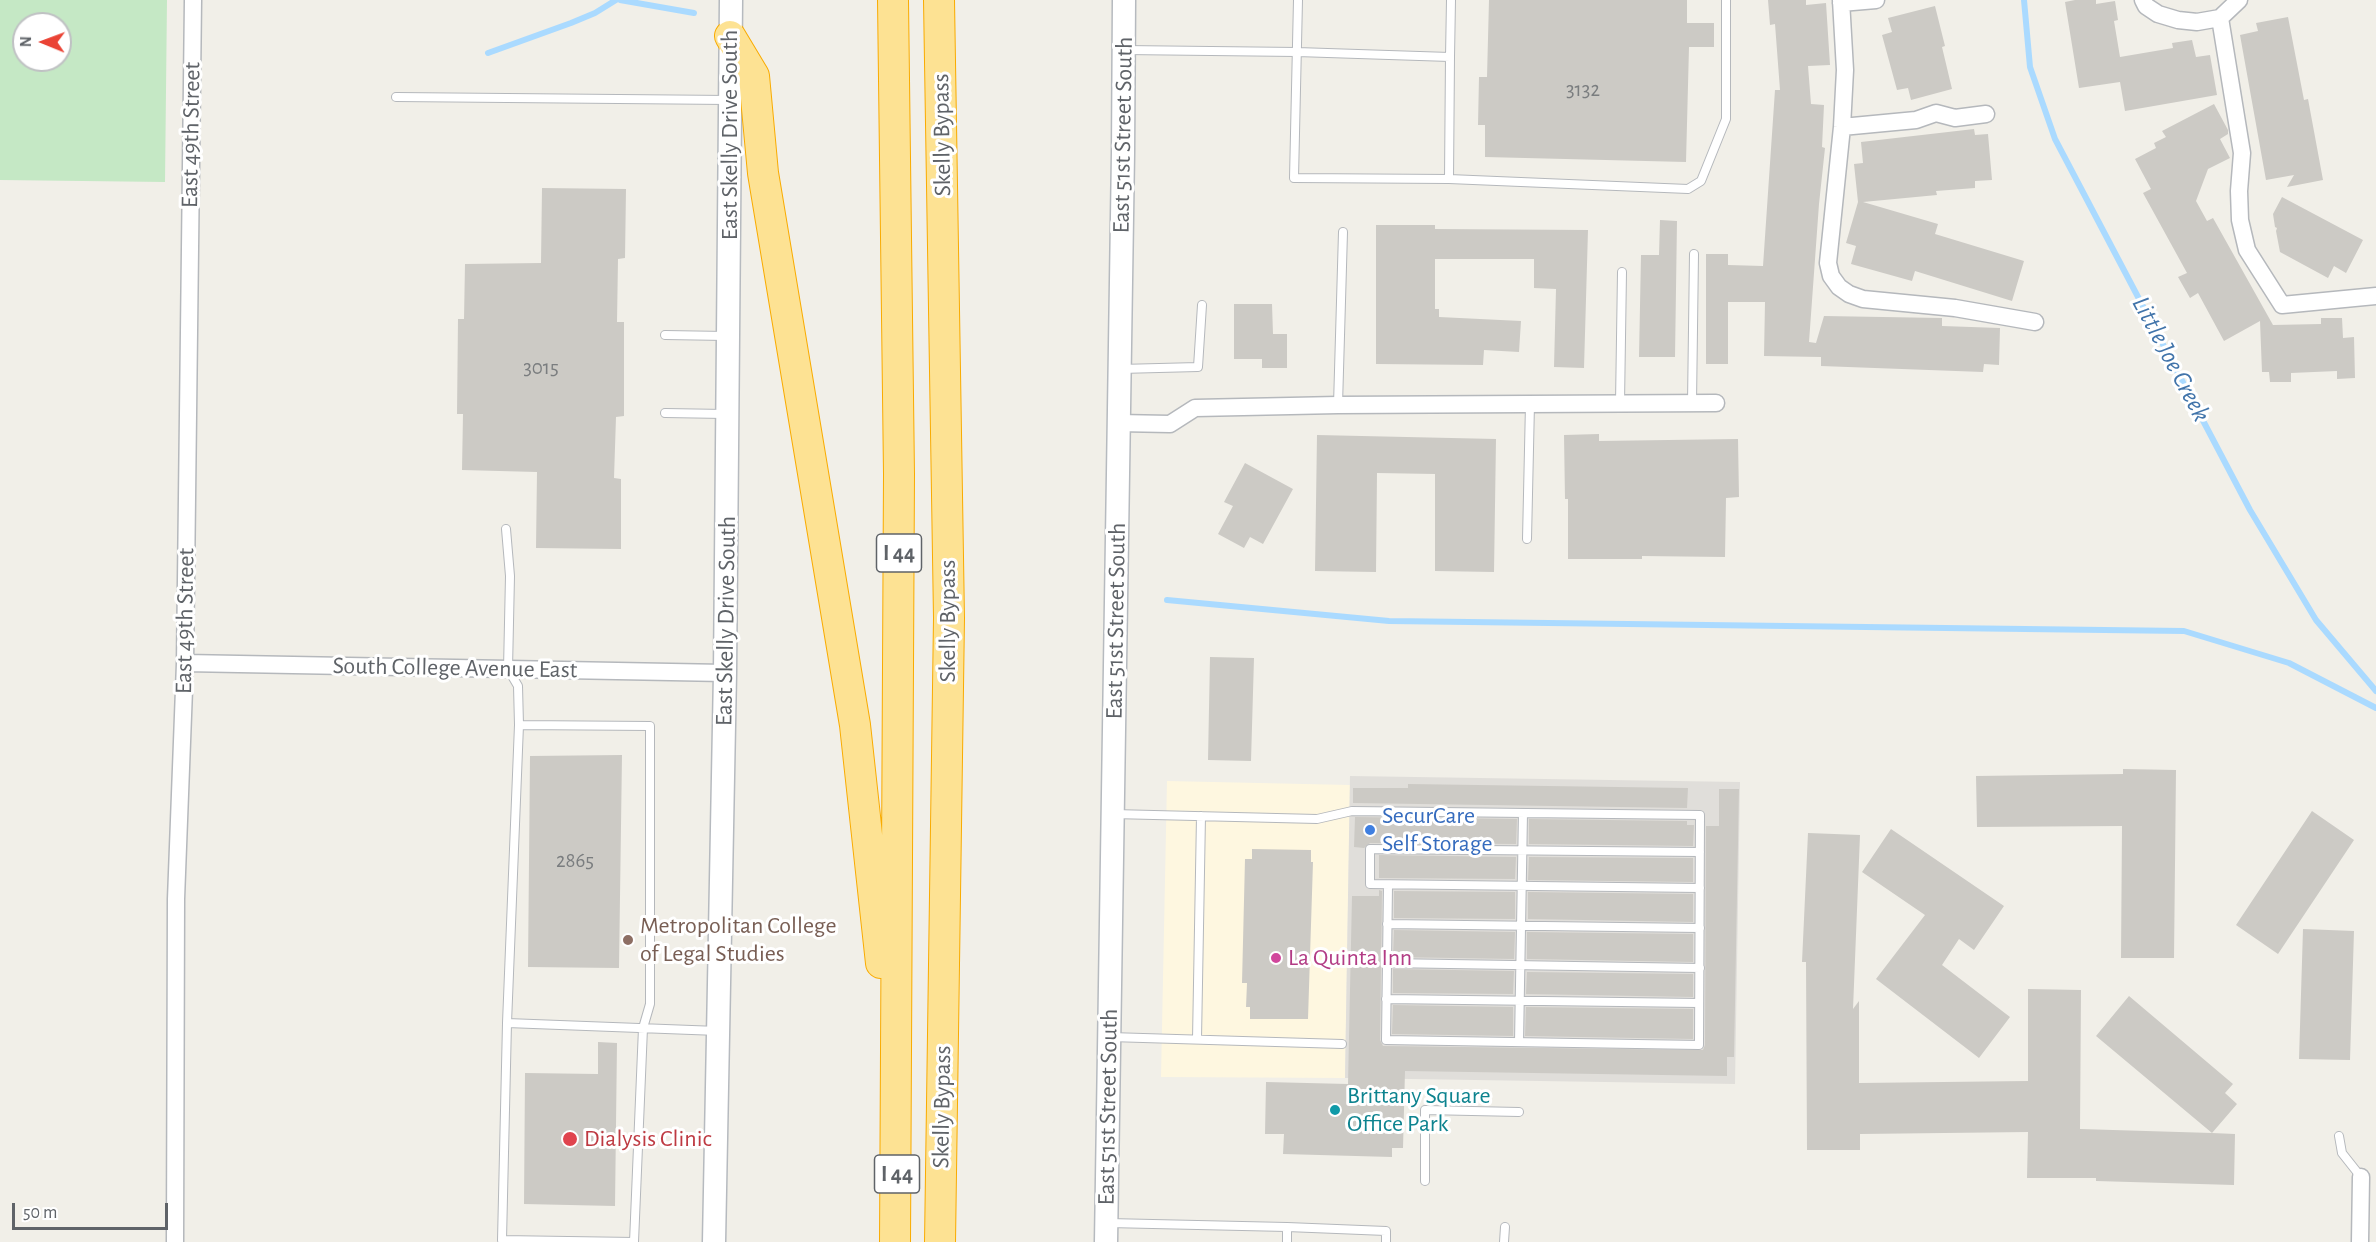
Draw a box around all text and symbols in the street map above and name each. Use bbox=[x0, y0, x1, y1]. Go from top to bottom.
north arrow bbox=[12, 12, 72, 72]
street label: East Skelly Drive South bbox=[716, 30, 744, 240]
text: N bbox=[18, 36, 34, 47]
street label: East 51st Street South bbox=[1107, 36, 1139, 234]
street label: East 49th Street bbox=[175, 62, 207, 208]
street label: Skelly Bypass bbox=[927, 73, 957, 197]
house number: 3132 bbox=[1566, 77, 1600, 103]
water label: Little Joe Creek bbox=[2125, 291, 2217, 427]
house number: 3015 bbox=[523, 355, 559, 381]
street label: East Skelly Drive South bbox=[710, 516, 742, 726]
street label: East 51st Street South bbox=[1100, 522, 1132, 720]
road number: I 44 bbox=[876, 534, 922, 572]
street label: East 49th Street bbox=[169, 548, 201, 694]
street label: Skelly Bypass bbox=[934, 560, 962, 682]
street label: South College Avenue East bbox=[332, 651, 578, 685]
place label: SecurCare Self Storage bbox=[1382, 802, 1493, 858]
marker: SecurCare Self Storage bbox=[1363, 823, 1377, 837]
house number: 2865 bbox=[556, 848, 594, 874]
place label: Metropolitan College of Legal Studies bbox=[640, 912, 836, 968]
marker: Metropolitan College of Legal Studies bbox=[621, 933, 635, 947]
place label: La Quinta Inn bbox=[1288, 944, 1412, 972]
marker: La Quinta Inn bbox=[1269, 951, 1283, 965]
street label: East 51st Street South bbox=[1092, 1008, 1124, 1206]
street label: Skelly Bypass bbox=[927, 1045, 957, 1169]
place label: Brittany Square Office Park bbox=[1347, 1082, 1490, 1138]
marker: Brittany Square Office Park bbox=[1328, 1103, 1342, 1117]
place label: Dialysis Clinic bbox=[584, 1125, 712, 1153]
marker: Dialysis Clinic bbox=[561, 1130, 579, 1148]
road number: I 44 bbox=[874, 1155, 920, 1193]
scale bar bbox=[15, 1191, 171, 1229]
text: 50 m bbox=[23, 1204, 57, 1222]

